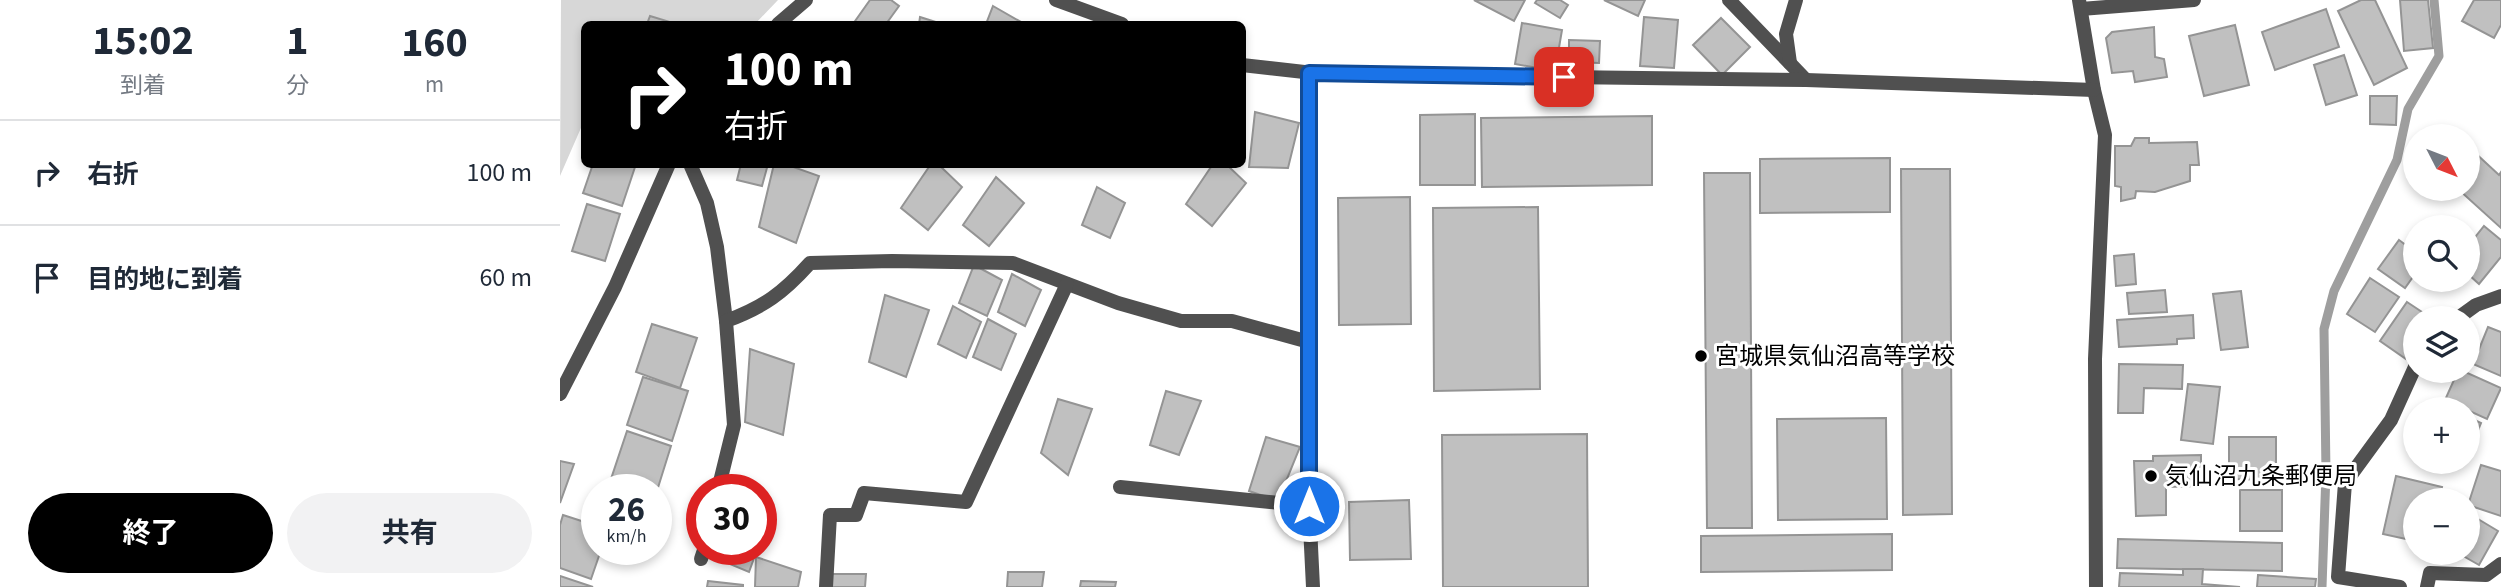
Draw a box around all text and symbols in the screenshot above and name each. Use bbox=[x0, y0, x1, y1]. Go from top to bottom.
text: 15:02 bbox=[92, 11, 194, 71]
text: 1 bbox=[286, 11, 308, 71]
text: 160 bbox=[401, 13, 468, 73]
text: 100 m bbox=[724, 35, 853, 105]
pin bbox=[1534, 47, 1594, 107]
icon: right bbox=[609, 49, 700, 140]
icon: arrive bbox=[1545, 58, 1583, 96]
text: m bbox=[425, 68, 444, 101]
text: 到着 bbox=[120, 69, 166, 102]
text: 分 bbox=[286, 69, 309, 102]
text: 右折 bbox=[724, 104, 788, 150]
north arrow bbox=[2403, 124, 2480, 201]
map controls bbox=[2403, 124, 2480, 565]
icon: right bbox=[28, 154, 66, 192]
text: 100 m bbox=[466, 154, 532, 191]
text: 右折 bbox=[87, 156, 139, 193]
button: search bbox=[2403, 215, 2480, 292]
icon: arrive bbox=[28, 259, 66, 297]
text: 60 m bbox=[479, 259, 532, 296]
text: 目的地に到着 bbox=[87, 261, 243, 298]
button: layers bbox=[2403, 306, 2480, 383]
place label: 宮城県気仙沼高等学校 bbox=[1715, 339, 1955, 374]
marker: 宮城県気仙沼高等学校 bbox=[1693, 348, 1709, 364]
button: + bbox=[2403, 397, 2480, 474]
place label: 気仙沼九条郵便局 bbox=[2165, 459, 2357, 494]
marker: 気仙沼九条郵便局 bbox=[2143, 468, 2159, 484]
position arrow bbox=[1272, 469, 1346, 543]
speed limit sign: 30 bbox=[686, 474, 777, 565]
text: 26 bbox=[608, 485, 645, 535]
button: − bbox=[2403, 488, 2480, 565]
button: 終了 bbox=[28, 493, 273, 573]
button: 共有 bbox=[287, 493, 532, 573]
text: km/h bbox=[607, 524, 646, 549]

